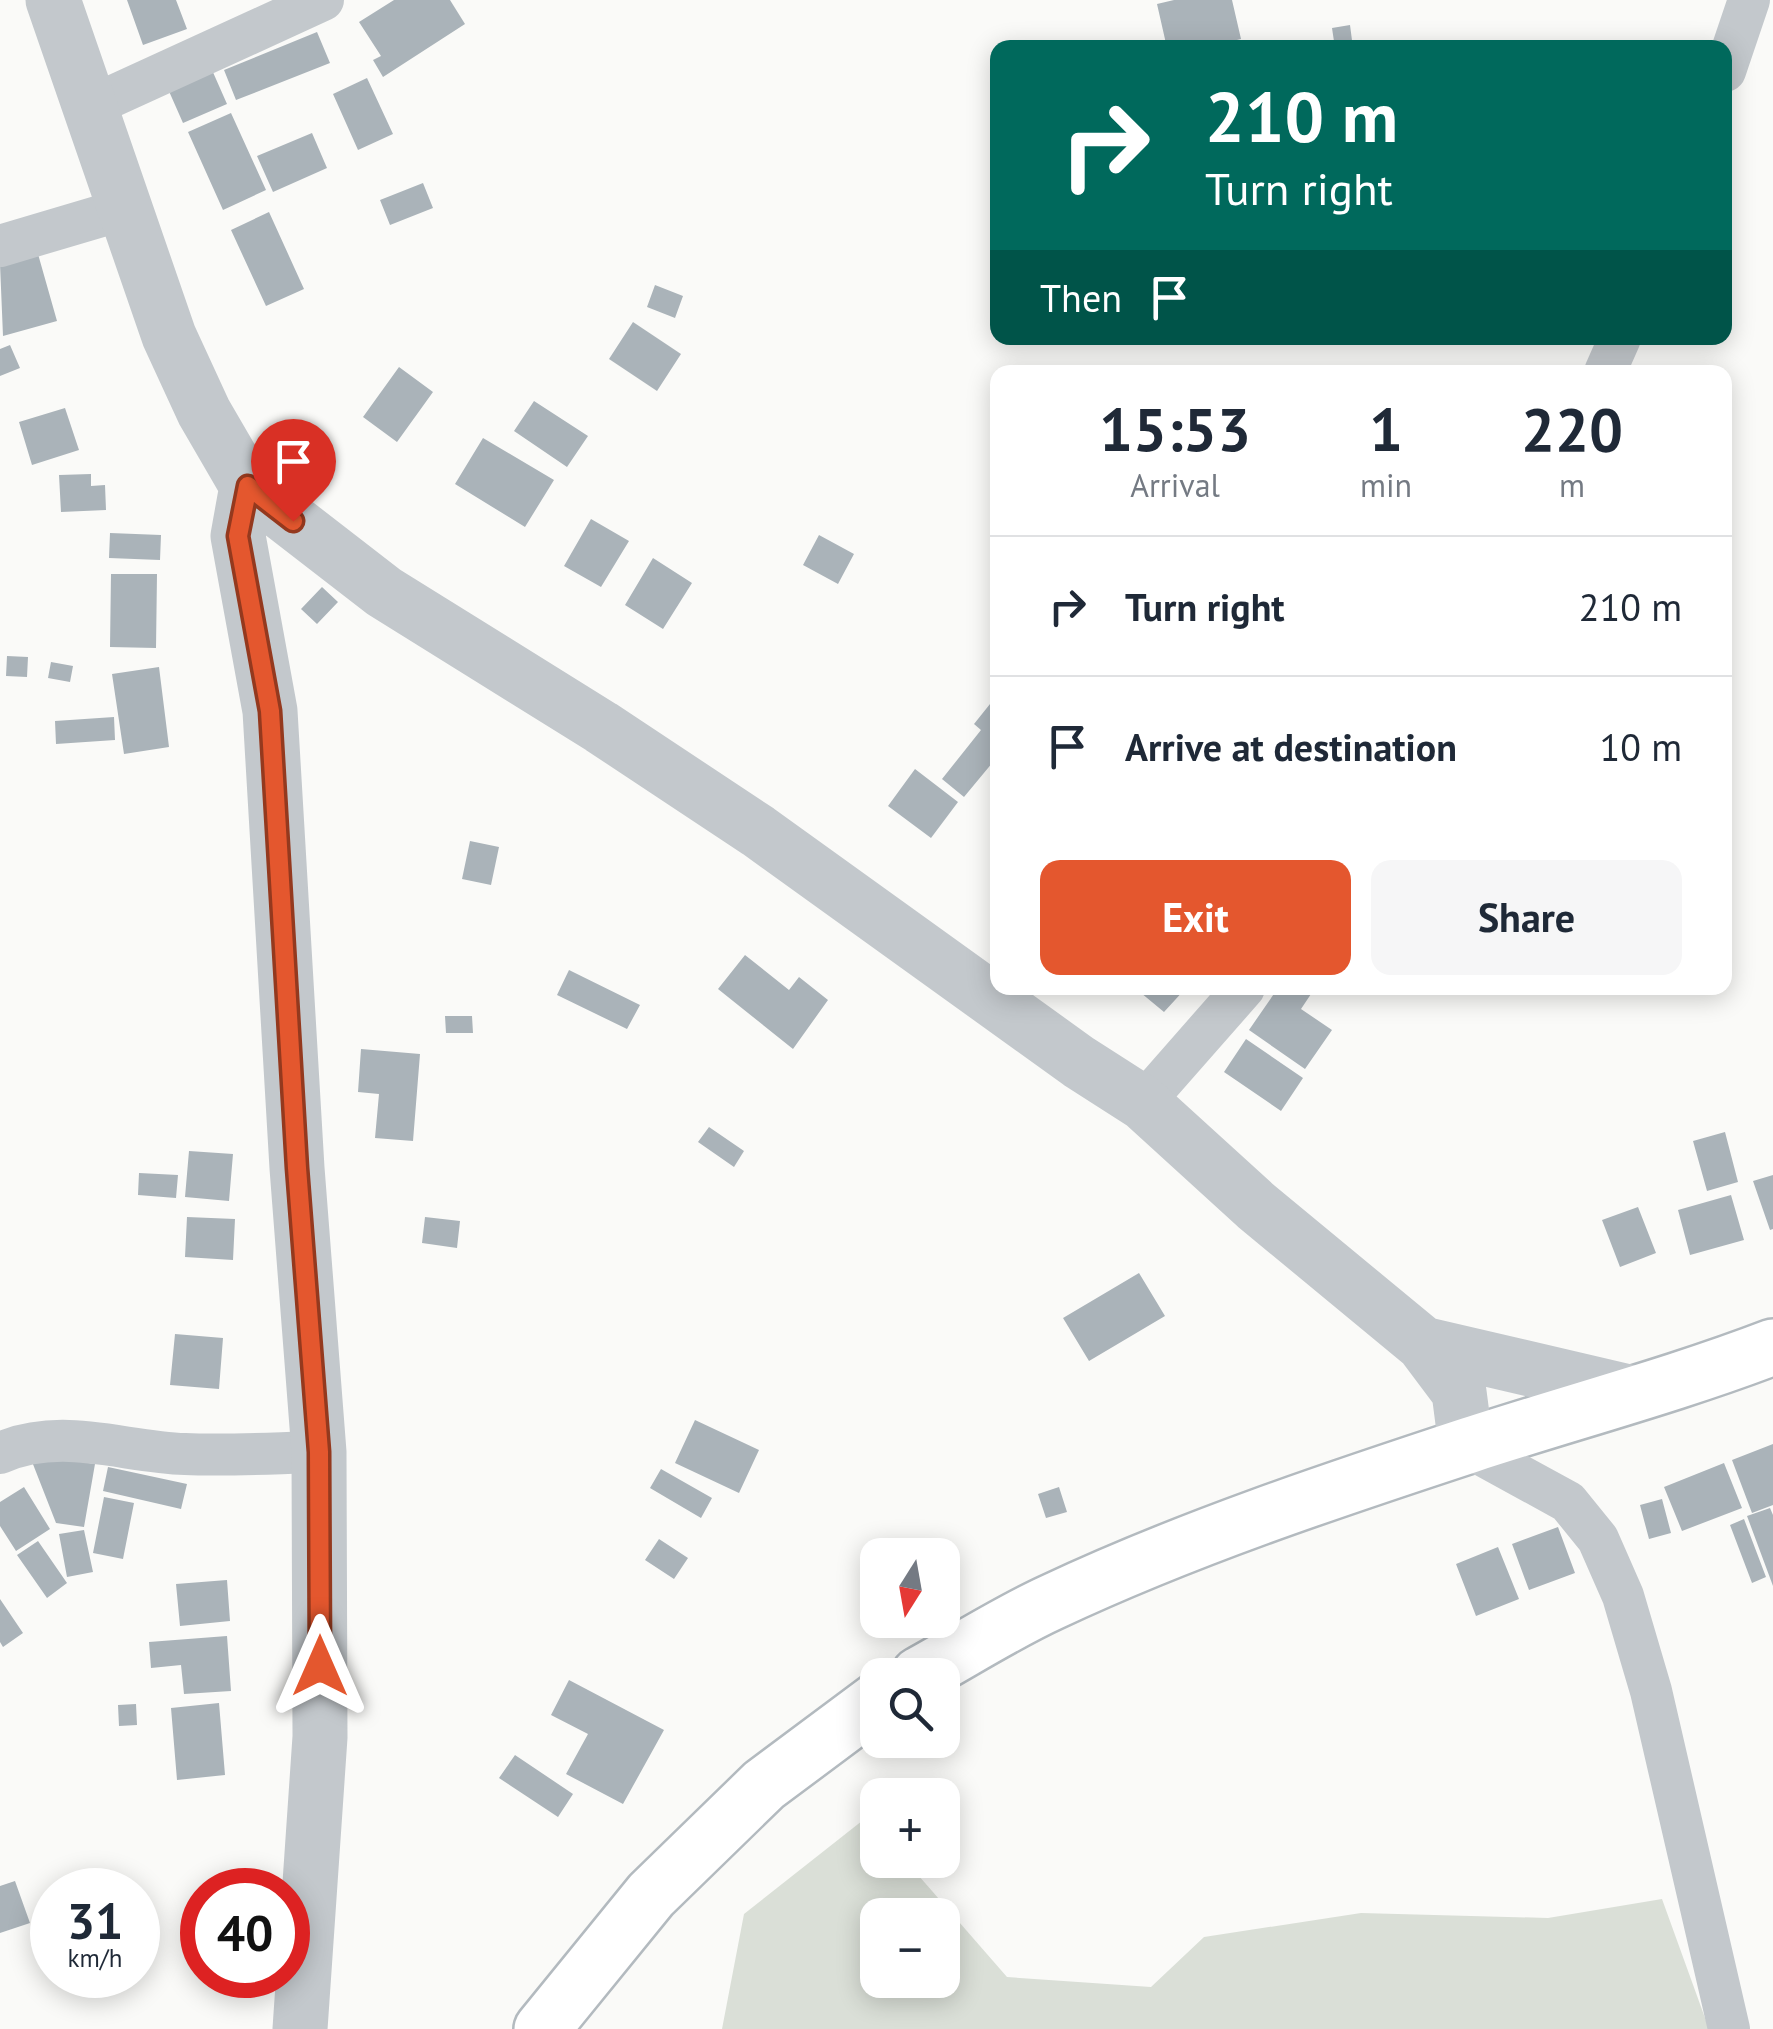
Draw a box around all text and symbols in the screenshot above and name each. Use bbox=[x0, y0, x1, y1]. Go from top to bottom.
text: 210 m bbox=[1205, 71, 1398, 161]
icon: right bbox=[1040, 80, 1170, 210]
text: Turn right bbox=[1205, 159, 1393, 217]
icon: arrive bbox=[1142, 270, 1197, 325]
text: Then bbox=[1040, 273, 1122, 322]
text: 15:53 bbox=[1099, 390, 1251, 468]
text: 1 bbox=[1369, 390, 1403, 468]
text: 220 bbox=[1521, 390, 1623, 468]
pin bbox=[251, 419, 336, 522]
icon: arrive bbox=[266, 434, 321, 489]
text: Arrival bbox=[1130, 464, 1220, 506]
text: min bbox=[1360, 464, 1412, 506]
text: m bbox=[1559, 464, 1585, 506]
icon: right bbox=[1040, 579, 1095, 634]
text: Turn right bbox=[1125, 582, 1285, 631]
text: 210 m bbox=[1579, 582, 1682, 631]
icon: arrive bbox=[1040, 719, 1095, 774]
text: Arrive at destination bbox=[1125, 722, 1457, 771]
text: 10 m bbox=[1600, 722, 1682, 771]
button: Exit bbox=[1040, 860, 1351, 975]
button: Share bbox=[1371, 860, 1682, 975]
north arrow bbox=[860, 1538, 960, 1638]
map controls bbox=[860, 1538, 960, 1998]
position arrow bbox=[268, 1614, 372, 1718]
button: search bbox=[860, 1658, 960, 1758]
button: + bbox=[860, 1778, 960, 1878]
speed limit sign: 40 bbox=[180, 1868, 310, 1998]
text: 31 bbox=[67, 1888, 123, 1953]
button: − bbox=[860, 1898, 960, 1998]
text: km/h bbox=[68, 1942, 122, 1974]

